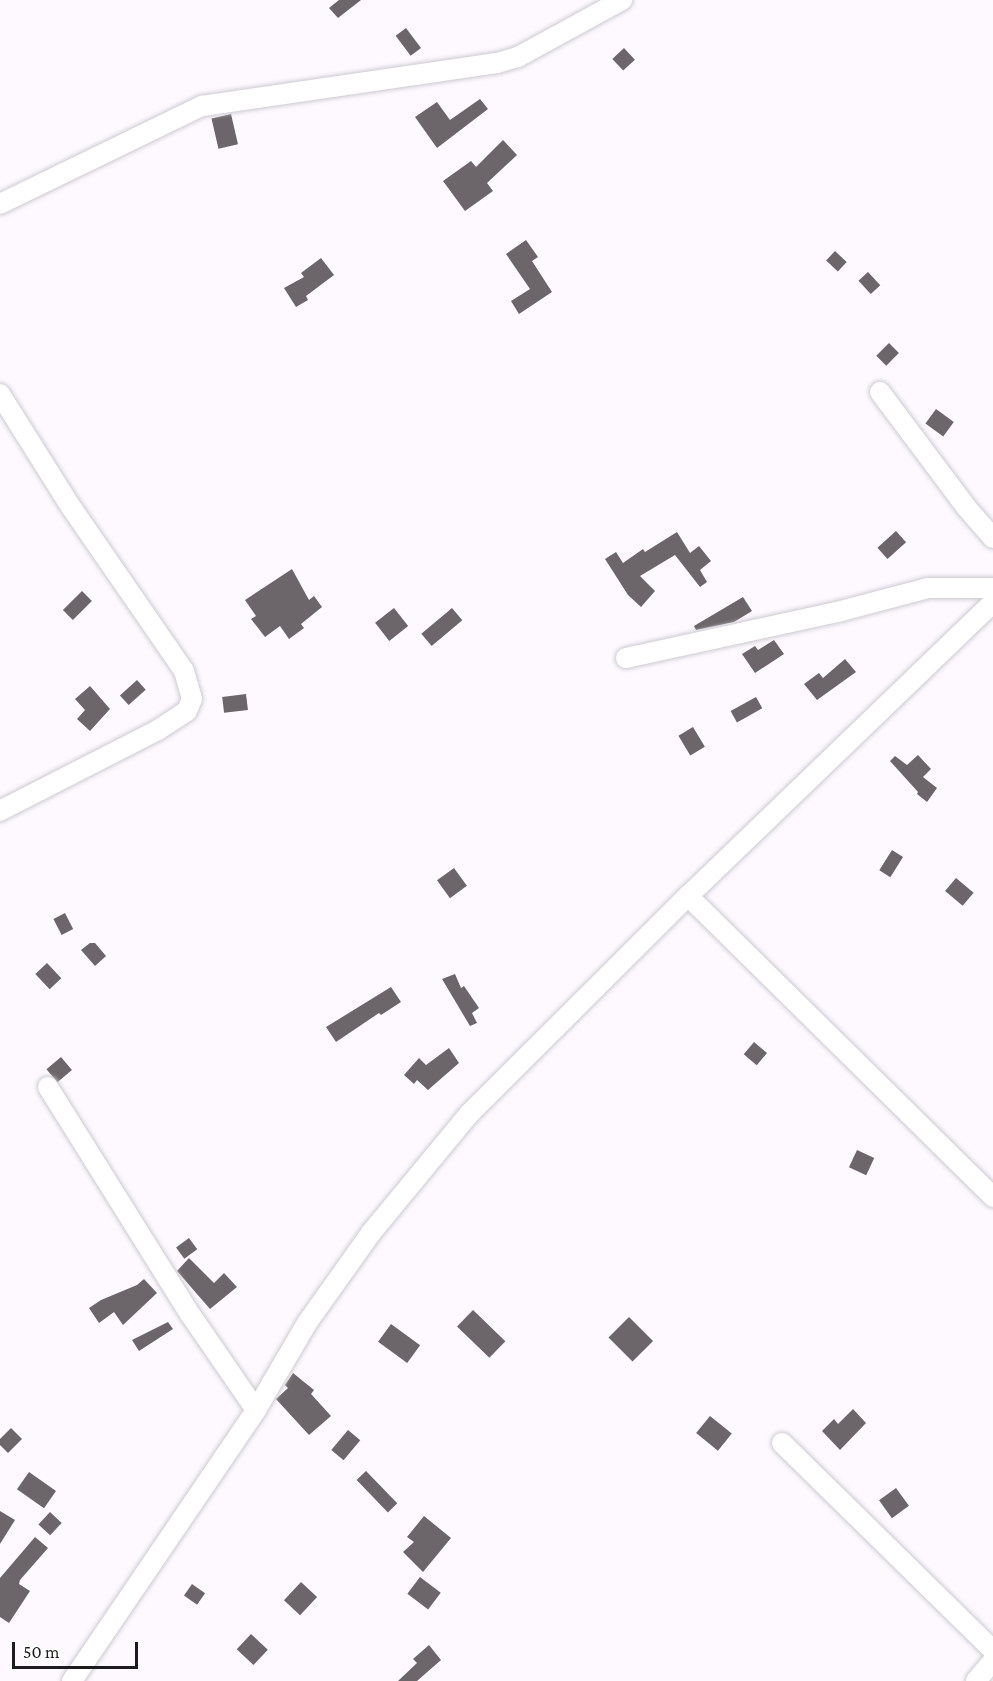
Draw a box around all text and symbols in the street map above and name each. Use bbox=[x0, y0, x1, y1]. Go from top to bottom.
scale bar bbox=[15, 1630, 141, 1668]
text: 50 m bbox=[23, 1642, 60, 1662]

